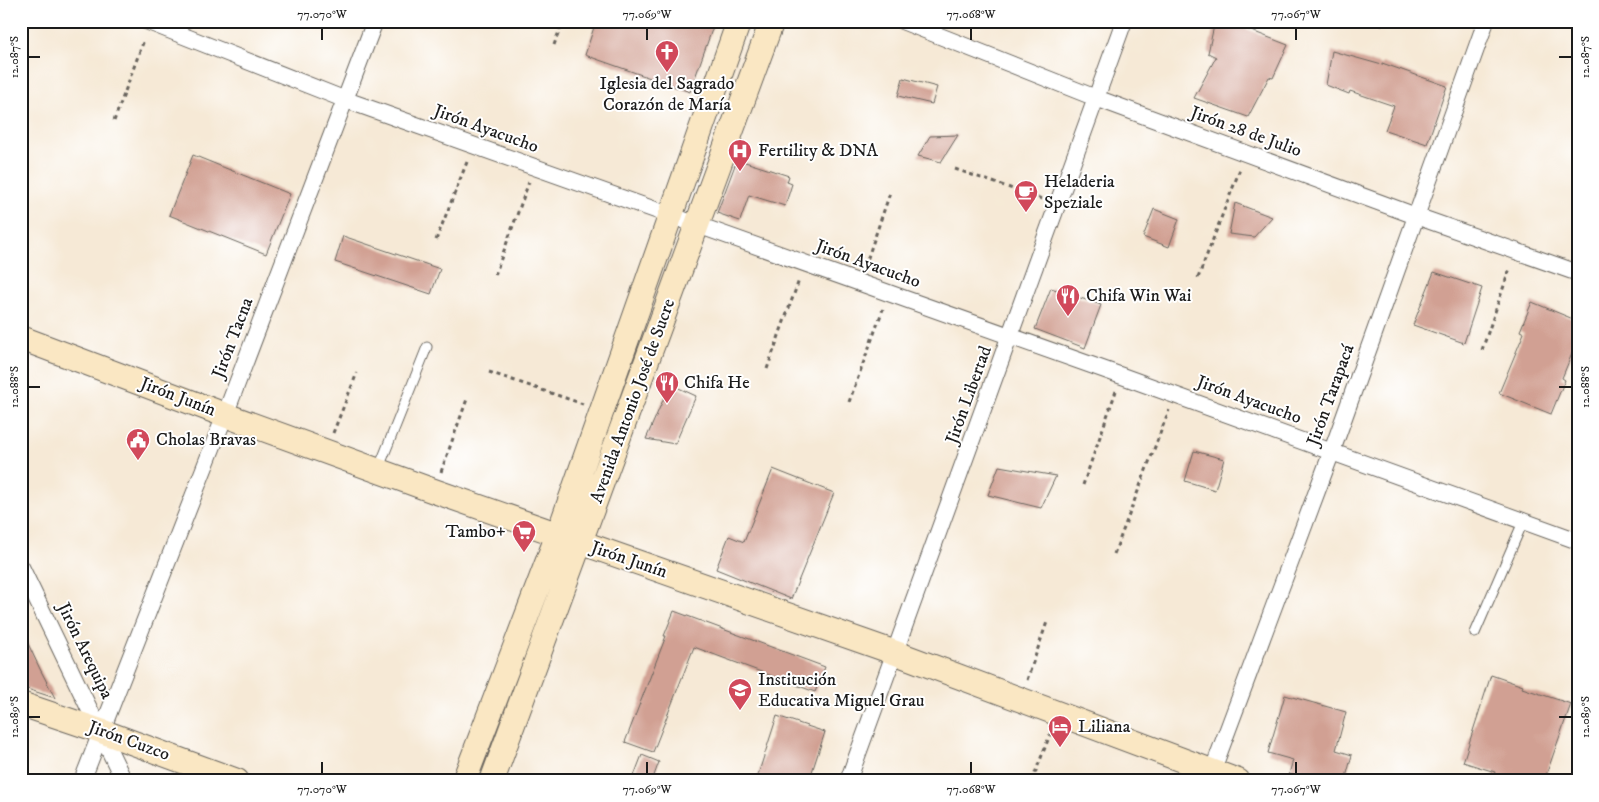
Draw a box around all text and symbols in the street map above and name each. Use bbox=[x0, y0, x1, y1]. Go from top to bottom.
text: 77.070°W bbox=[297, 7, 348, 22]
text: 77.069°W bbox=[623, 7, 672, 22]
text: 77.068°W bbox=[947, 7, 996, 22]
text: 77.067°W bbox=[1271, 7, 1322, 22]
text: 12.087°S bbox=[7, 36, 22, 78]
text: 12.087°S bbox=[1578, 36, 1593, 78]
church icon: Iglesia del Sagrado Corazón de María bbox=[654, 39, 680, 73]
place label: Iglesia del Sagrado Corazón de María bbox=[600, 73, 735, 116]
street label: Jirón Ayacucho bbox=[429, 99, 542, 158]
street label: Jirón 28 de Julio bbox=[1186, 101, 1305, 162]
hospital icon: Fertility & DNA bbox=[727, 138, 753, 172]
place label: Fertility & DNA bbox=[758, 140, 879, 162]
place label: Heladeria Speziale bbox=[1044, 171, 1115, 214]
cafe icon: Heladeria Speziale bbox=[1013, 179, 1039, 213]
street label: Jirón Ayacucho bbox=[811, 234, 924, 293]
restaurant icon: Chifa Win Wai bbox=[1055, 283, 1081, 317]
place label: Chifa Win Wai bbox=[1086, 285, 1191, 307]
street label: Jirón Tacna bbox=[207, 294, 259, 383]
street label: Avenida Antonio José de Sucre bbox=[586, 296, 680, 506]
street label: Jirón Tarapacá bbox=[1302, 341, 1360, 451]
street label: Jirón Libertad bbox=[940, 343, 997, 449]
text: 12.088°S bbox=[7, 366, 22, 408]
text: 12.088°S bbox=[1578, 366, 1593, 408]
restaurant icon: Chifa He bbox=[654, 370, 680, 404]
street label: Jirón Ayacucho bbox=[1192, 370, 1305, 429]
street label: Jirón Junín bbox=[135, 372, 219, 422]
place label: Chifa He bbox=[684, 372, 750, 394]
public building icon: Cholas Bravas bbox=[125, 427, 151, 461]
place label: Cholas Bravas bbox=[156, 429, 256, 451]
supermarket icon: Tambo+ bbox=[511, 519, 537, 553]
place label: Tambo+ bbox=[445, 521, 506, 543]
street label: Jirón Junín bbox=[586, 536, 671, 583]
street label: Jirón Arequipa bbox=[51, 597, 118, 703]
place label: Institución Educativa Miguel Grau bbox=[758, 669, 925, 712]
school or university icon: Institución Educativa Miguel Grau bbox=[727, 677, 753, 711]
text: 12.089°S bbox=[7, 696, 22, 738]
text: 12.089°S bbox=[1578, 696, 1593, 738]
hotel icon: Liliana bbox=[1047, 714, 1073, 748]
street label: Jirón Cuzco bbox=[83, 715, 173, 766]
place label: Liliana bbox=[1078, 716, 1131, 738]
text: 77.070°W bbox=[297, 782, 348, 797]
text: 77.069°W bbox=[623, 782, 672, 797]
text: 77.068°W bbox=[947, 782, 996, 797]
text: 77.067°W bbox=[1271, 782, 1322, 797]

